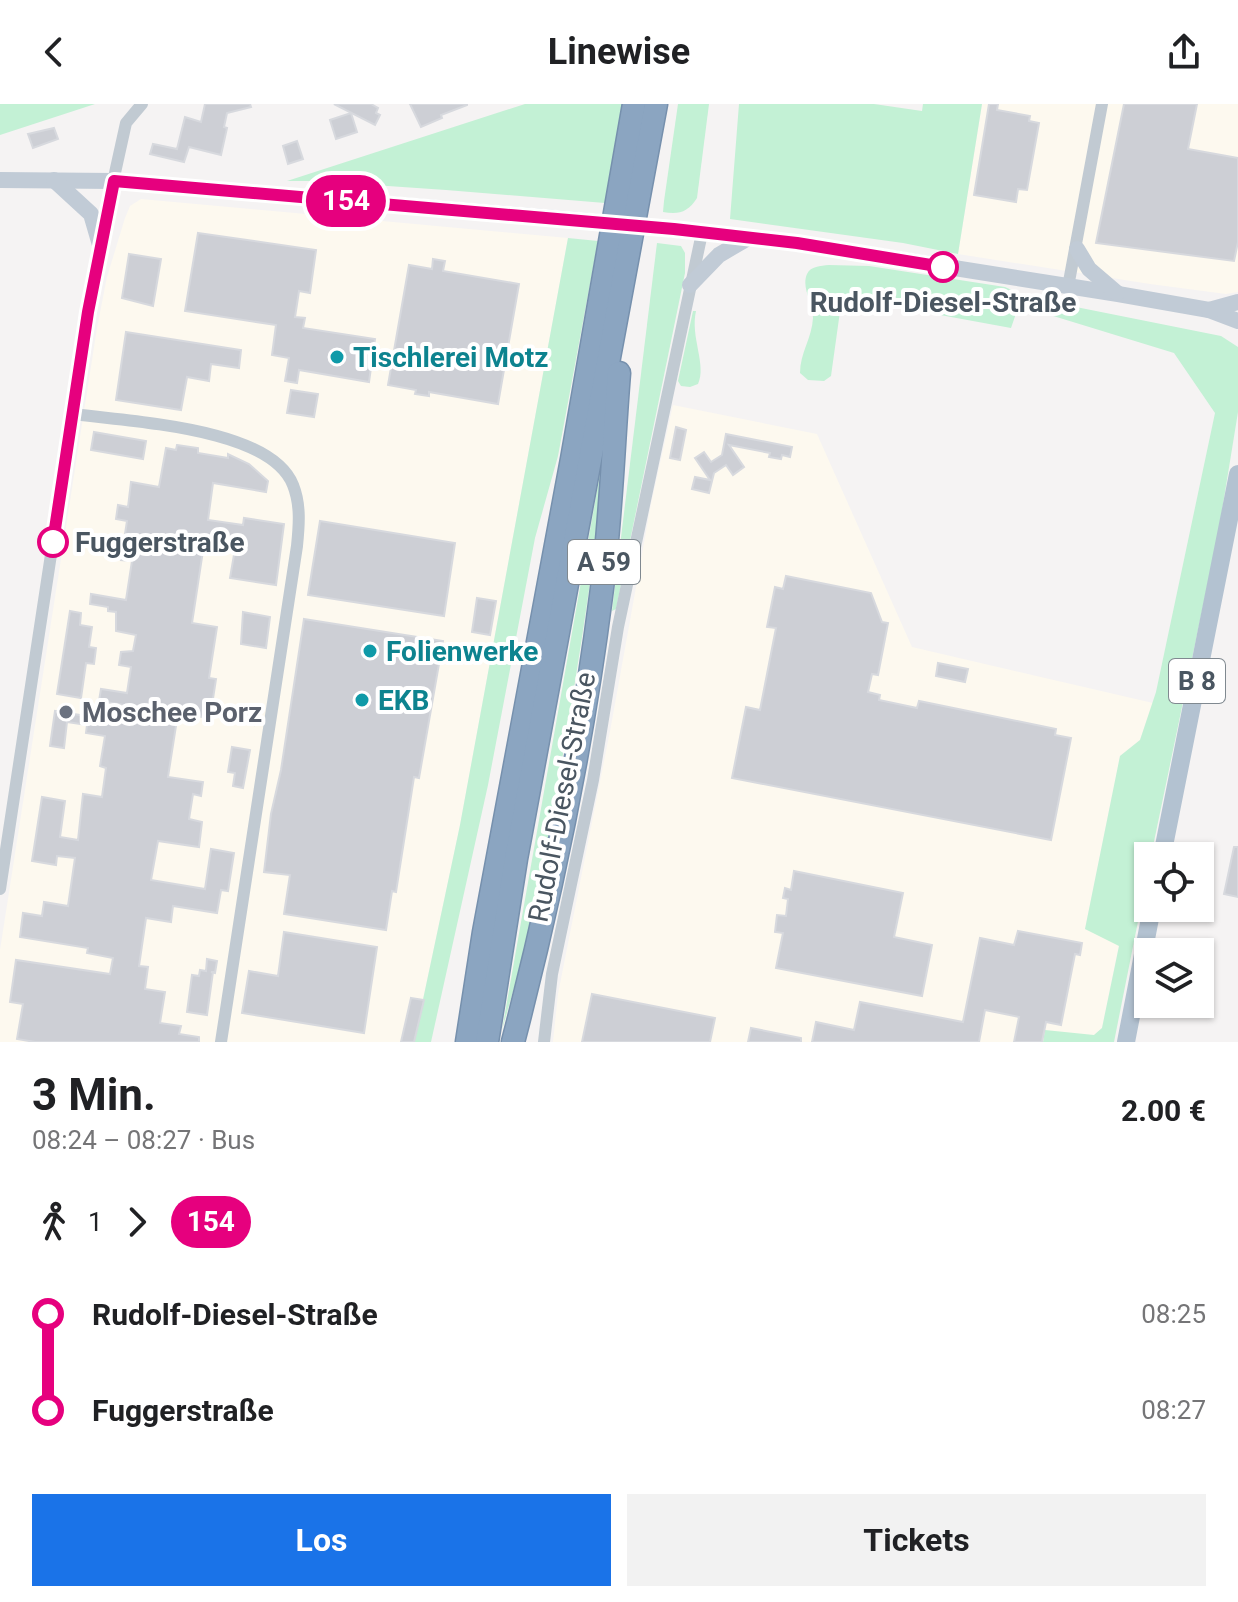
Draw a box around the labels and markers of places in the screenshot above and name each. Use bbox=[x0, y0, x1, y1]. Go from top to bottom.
marker: Rudolf-Diesel-Straße bbox=[928, 252, 958, 282]
place label: Rudolf-Diesel-Straße bbox=[810, 286, 1076, 319]
place label: Tischlerei Motz bbox=[353, 341, 548, 374]
marker: Tischlerei Motz bbox=[328, 348, 346, 366]
place label: Fuggerstraße bbox=[75, 526, 245, 559]
marker: Fuggerstraße bbox=[38, 527, 68, 557]
place label: Folienwerke bbox=[386, 635, 538, 668]
marker: Folienwerke bbox=[361, 642, 379, 660]
place label: EKB bbox=[378, 684, 429, 717]
marker: EKB bbox=[353, 691, 371, 709]
place label: Moschee Porz bbox=[82, 696, 262, 729]
marker: Moschee Porz bbox=[57, 703, 75, 721]

